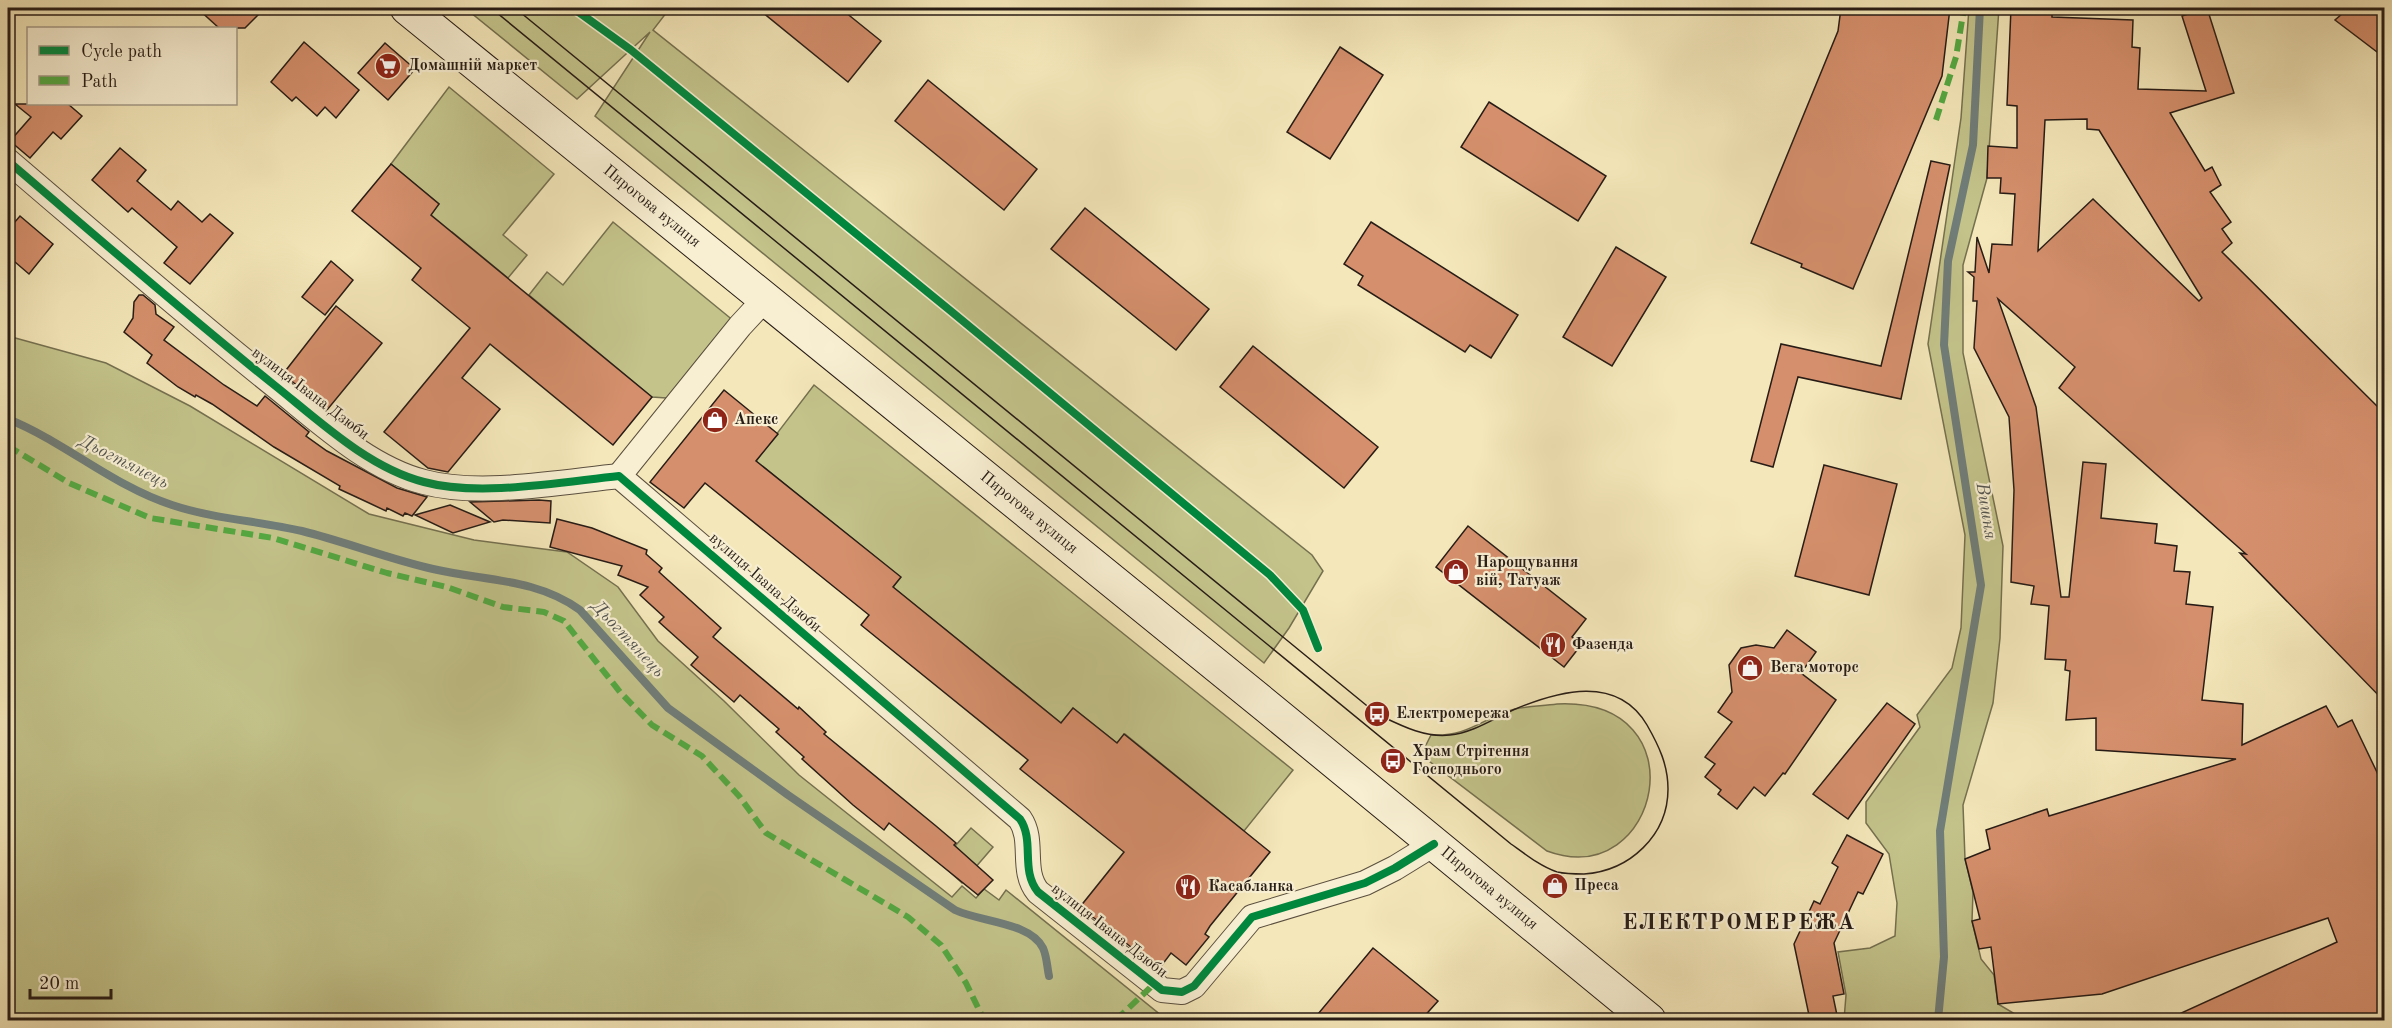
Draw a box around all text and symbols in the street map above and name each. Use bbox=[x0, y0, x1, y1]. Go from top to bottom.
legend bbox=[27, 27, 237, 105]
text: Cycle path bbox=[81, 43, 162, 61]
supermarket icon: Домашній маркет bbox=[373, 51, 403, 81]
place label: Домашній маркет bbox=[408, 58, 538, 74]
text: Path bbox=[81, 73, 118, 91]
street label: Пирогова вулиця bbox=[600, 162, 703, 251]
street label: вулиця Івана Дзюби bbox=[248, 345, 372, 443]
shop icon: Апекс bbox=[700, 405, 730, 435]
place label: Апекс bbox=[734, 412, 779, 428]
water label: Дьогтянець bbox=[75, 431, 172, 492]
street label: Пирогова вулиця bbox=[977, 469, 1081, 557]
water label: Вишня bbox=[1972, 480, 1999, 541]
street label: вулиця Івана Дзюби bbox=[706, 530, 824, 636]
place label: Нарощування вій, Татуаж bbox=[1476, 555, 1578, 589]
shop icon: Нарощування вій, Татуаж bbox=[1441, 557, 1471, 587]
water label: Дьогтянець bbox=[587, 596, 668, 681]
restaurant icon: Фазенда bbox=[1538, 630, 1568, 660]
place label: Фазенда bbox=[1572, 637, 1634, 653]
shop icon: Вега моторс bbox=[1735, 653, 1765, 683]
place label: Вега моторс bbox=[1770, 660, 1859, 676]
bus stop icon: Електромережа bbox=[1362, 699, 1392, 729]
place label: Електромережа bbox=[1396, 706, 1510, 722]
place label: Храм Стрітення Господнього bbox=[1412, 744, 1529, 778]
bus stop icon: Храм Стрітення Господнього bbox=[1378, 746, 1408, 776]
street label: Пирогова вулиця bbox=[1437, 844, 1541, 933]
shop icon: Преса bbox=[1540, 871, 1570, 901]
restaurant icon: Касабланка bbox=[1173, 872, 1203, 902]
place label: Преса bbox=[1574, 878, 1619, 894]
place label: Касабланка bbox=[1208, 879, 1294, 895]
street label: вулиця Івана Дзюби bbox=[1048, 881, 1170, 981]
district label: ЕЛЕКТРОМЕРЕЖА bbox=[1622, 912, 1856, 934]
scale bar bbox=[30, 962, 111, 1000]
text: 20 m bbox=[39, 975, 79, 993]

